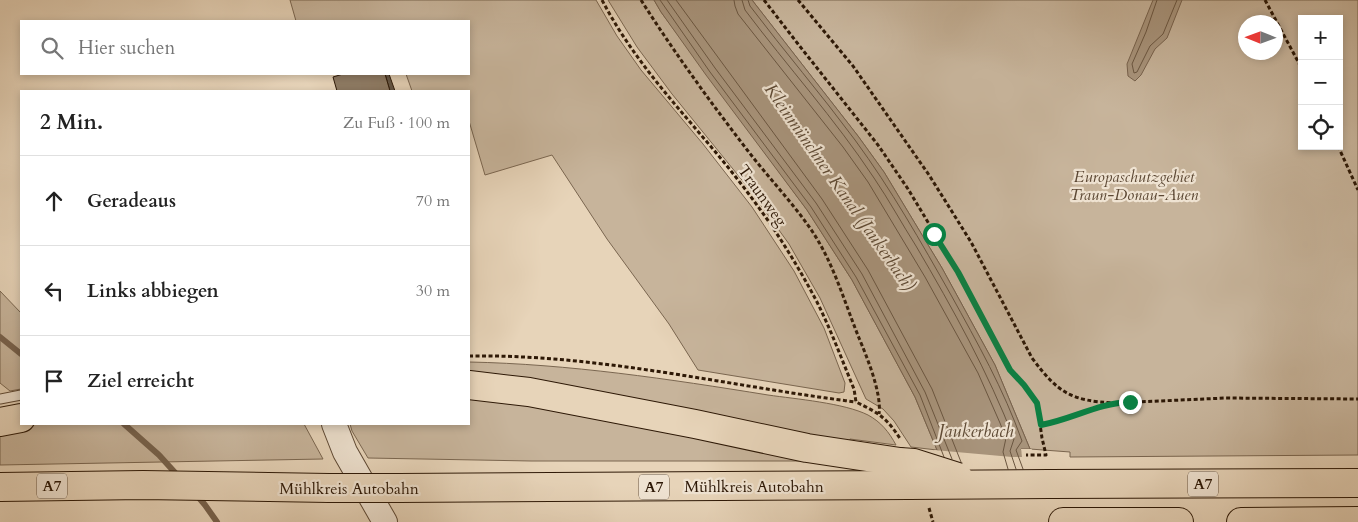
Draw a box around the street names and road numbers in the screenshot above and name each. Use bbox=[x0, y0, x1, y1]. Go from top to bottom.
street label: Traunweg bbox=[732, 160, 792, 231]
road number: A7 bbox=[1188, 472, 1218, 496]
road number: A7 bbox=[37, 474, 67, 498]
road number: A7 bbox=[639, 474, 669, 500]
street label: Mühlkreis Autobahn bbox=[684, 476, 824, 498]
street label: Mühlkreis Autobahn bbox=[279, 478, 419, 500]

